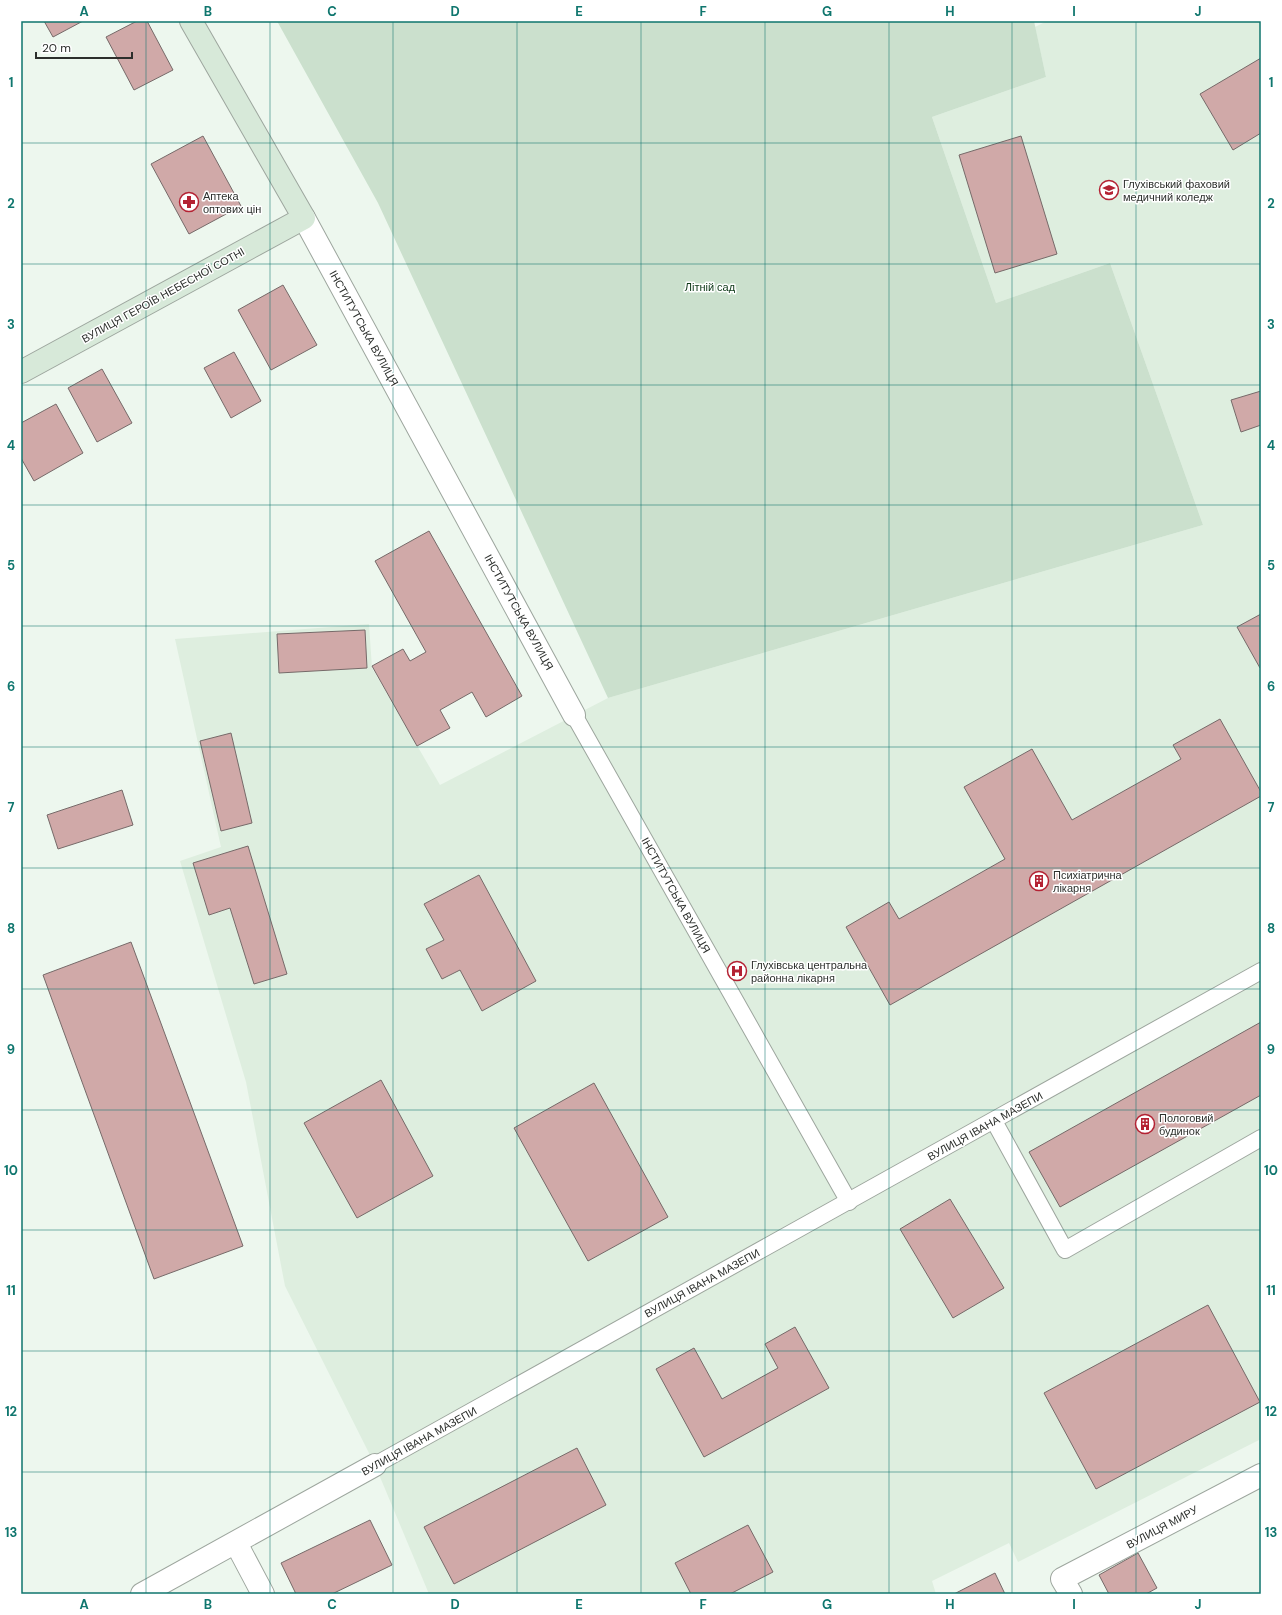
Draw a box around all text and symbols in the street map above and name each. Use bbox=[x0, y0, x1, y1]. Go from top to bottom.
text: A bbox=[79, 3, 89, 20]
text: B bbox=[204, 3, 212, 20]
text: C bbox=[327, 3, 337, 20]
text: D bbox=[450, 3, 460, 20]
text: E bbox=[575, 3, 583, 20]
text: F bbox=[699, 3, 707, 20]
text: G bbox=[822, 3, 832, 20]
text: H bbox=[945, 3, 955, 20]
text: I bbox=[1072, 3, 1076, 20]
text: J bbox=[1194, 3, 1202, 20]
scale bar bbox=[36, 34, 132, 60]
text: 20 m bbox=[42, 40, 71, 56]
text: 1 bbox=[9, 74, 13, 91]
text: 1 bbox=[1269, 74, 1273, 91]
place label: Глухівський фаховий медичний коледж bbox=[1123, 177, 1230, 204]
school or university icon: Глухівський фаховий медичний коледж bbox=[1098, 179, 1120, 201]
place label: Аптека оптових цін bbox=[203, 189, 261, 216]
pharmacy icon: Аптека оптових цін bbox=[178, 191, 200, 213]
text: 2 bbox=[7, 195, 15, 212]
text: 2 bbox=[1267, 195, 1275, 212]
street label: ВУЛИЦЯ ГЕРОЇВ НЕБЕСНОЇ СОТНІ bbox=[79, 244, 247, 346]
street label: ІНСТИТУТСЬКА ВУЛИЦЯ bbox=[326, 268, 402, 388]
park label: Літній сад bbox=[685, 280, 736, 294]
text: 3 bbox=[7, 316, 15, 333]
text: 3 bbox=[1267, 316, 1275, 333]
text: 4 bbox=[7, 437, 15, 454]
text: 4 bbox=[1267, 437, 1275, 454]
street label: ІНСТИТУТСЬКА ВУЛИЦЯ bbox=[481, 552, 557, 672]
text: 5 bbox=[7, 557, 15, 574]
text: 5 bbox=[1267, 557, 1275, 574]
text: 6 bbox=[7, 678, 15, 695]
text: 6 bbox=[1267, 678, 1275, 695]
text: 7 bbox=[8, 799, 15, 816]
text: 7 bbox=[1268, 799, 1275, 816]
street label: ІНСТИТУТСЬКА ВУЛИЦЯ bbox=[638, 835, 714, 955]
place label: Психіатрична лікарня bbox=[1053, 868, 1122, 895]
building icon: Психіатрична лікарня bbox=[1028, 870, 1050, 892]
text: 8 bbox=[7, 920, 15, 937]
text: 8 bbox=[1267, 920, 1275, 937]
place label: Глухівська центральна районна лікарня bbox=[751, 958, 868, 985]
hospital icon: Глухівська центральна районна лікарня bbox=[726, 960, 748, 982]
text: 9 bbox=[7, 1041, 15, 1058]
text: 9 bbox=[1267, 1041, 1275, 1058]
street label: ВУЛИЦЯ ІВАНА МАЗЕПИ bbox=[925, 1088, 1045, 1164]
place label: Пологовий будинок bbox=[1159, 1111, 1213, 1138]
building icon: Пологовий будинок bbox=[1134, 1113, 1156, 1135]
text: 10 bbox=[4, 1162, 18, 1179]
text: 10 bbox=[1264, 1162, 1278, 1179]
street label: ВУЛИЦЯ ІВАНА МАЗЕПИ bbox=[642, 1245, 762, 1321]
text: 11 bbox=[6, 1282, 16, 1299]
text: 11 bbox=[1266, 1282, 1276, 1299]
text: 12 bbox=[5, 1403, 17, 1420]
street label: ВУЛИЦЯ ІВАНА МАЗЕПИ bbox=[359, 1403, 479, 1479]
text: 12 bbox=[1265, 1403, 1277, 1420]
street label: ВУЛИЦЯ МИРУ bbox=[1124, 1502, 1201, 1552]
text: 13 bbox=[5, 1524, 17, 1541]
text: 13 bbox=[1265, 1524, 1277, 1541]
text: A bbox=[79, 1596, 89, 1613]
text: B bbox=[204, 1596, 212, 1613]
text: C bbox=[327, 1596, 337, 1613]
text: D bbox=[450, 1596, 460, 1613]
text: E bbox=[575, 1596, 583, 1613]
text: F bbox=[699, 1596, 707, 1613]
text: G bbox=[822, 1596, 832, 1613]
text: H bbox=[945, 1596, 955, 1613]
text: I bbox=[1072, 1596, 1076, 1613]
text: J bbox=[1194, 1596, 1202, 1613]

